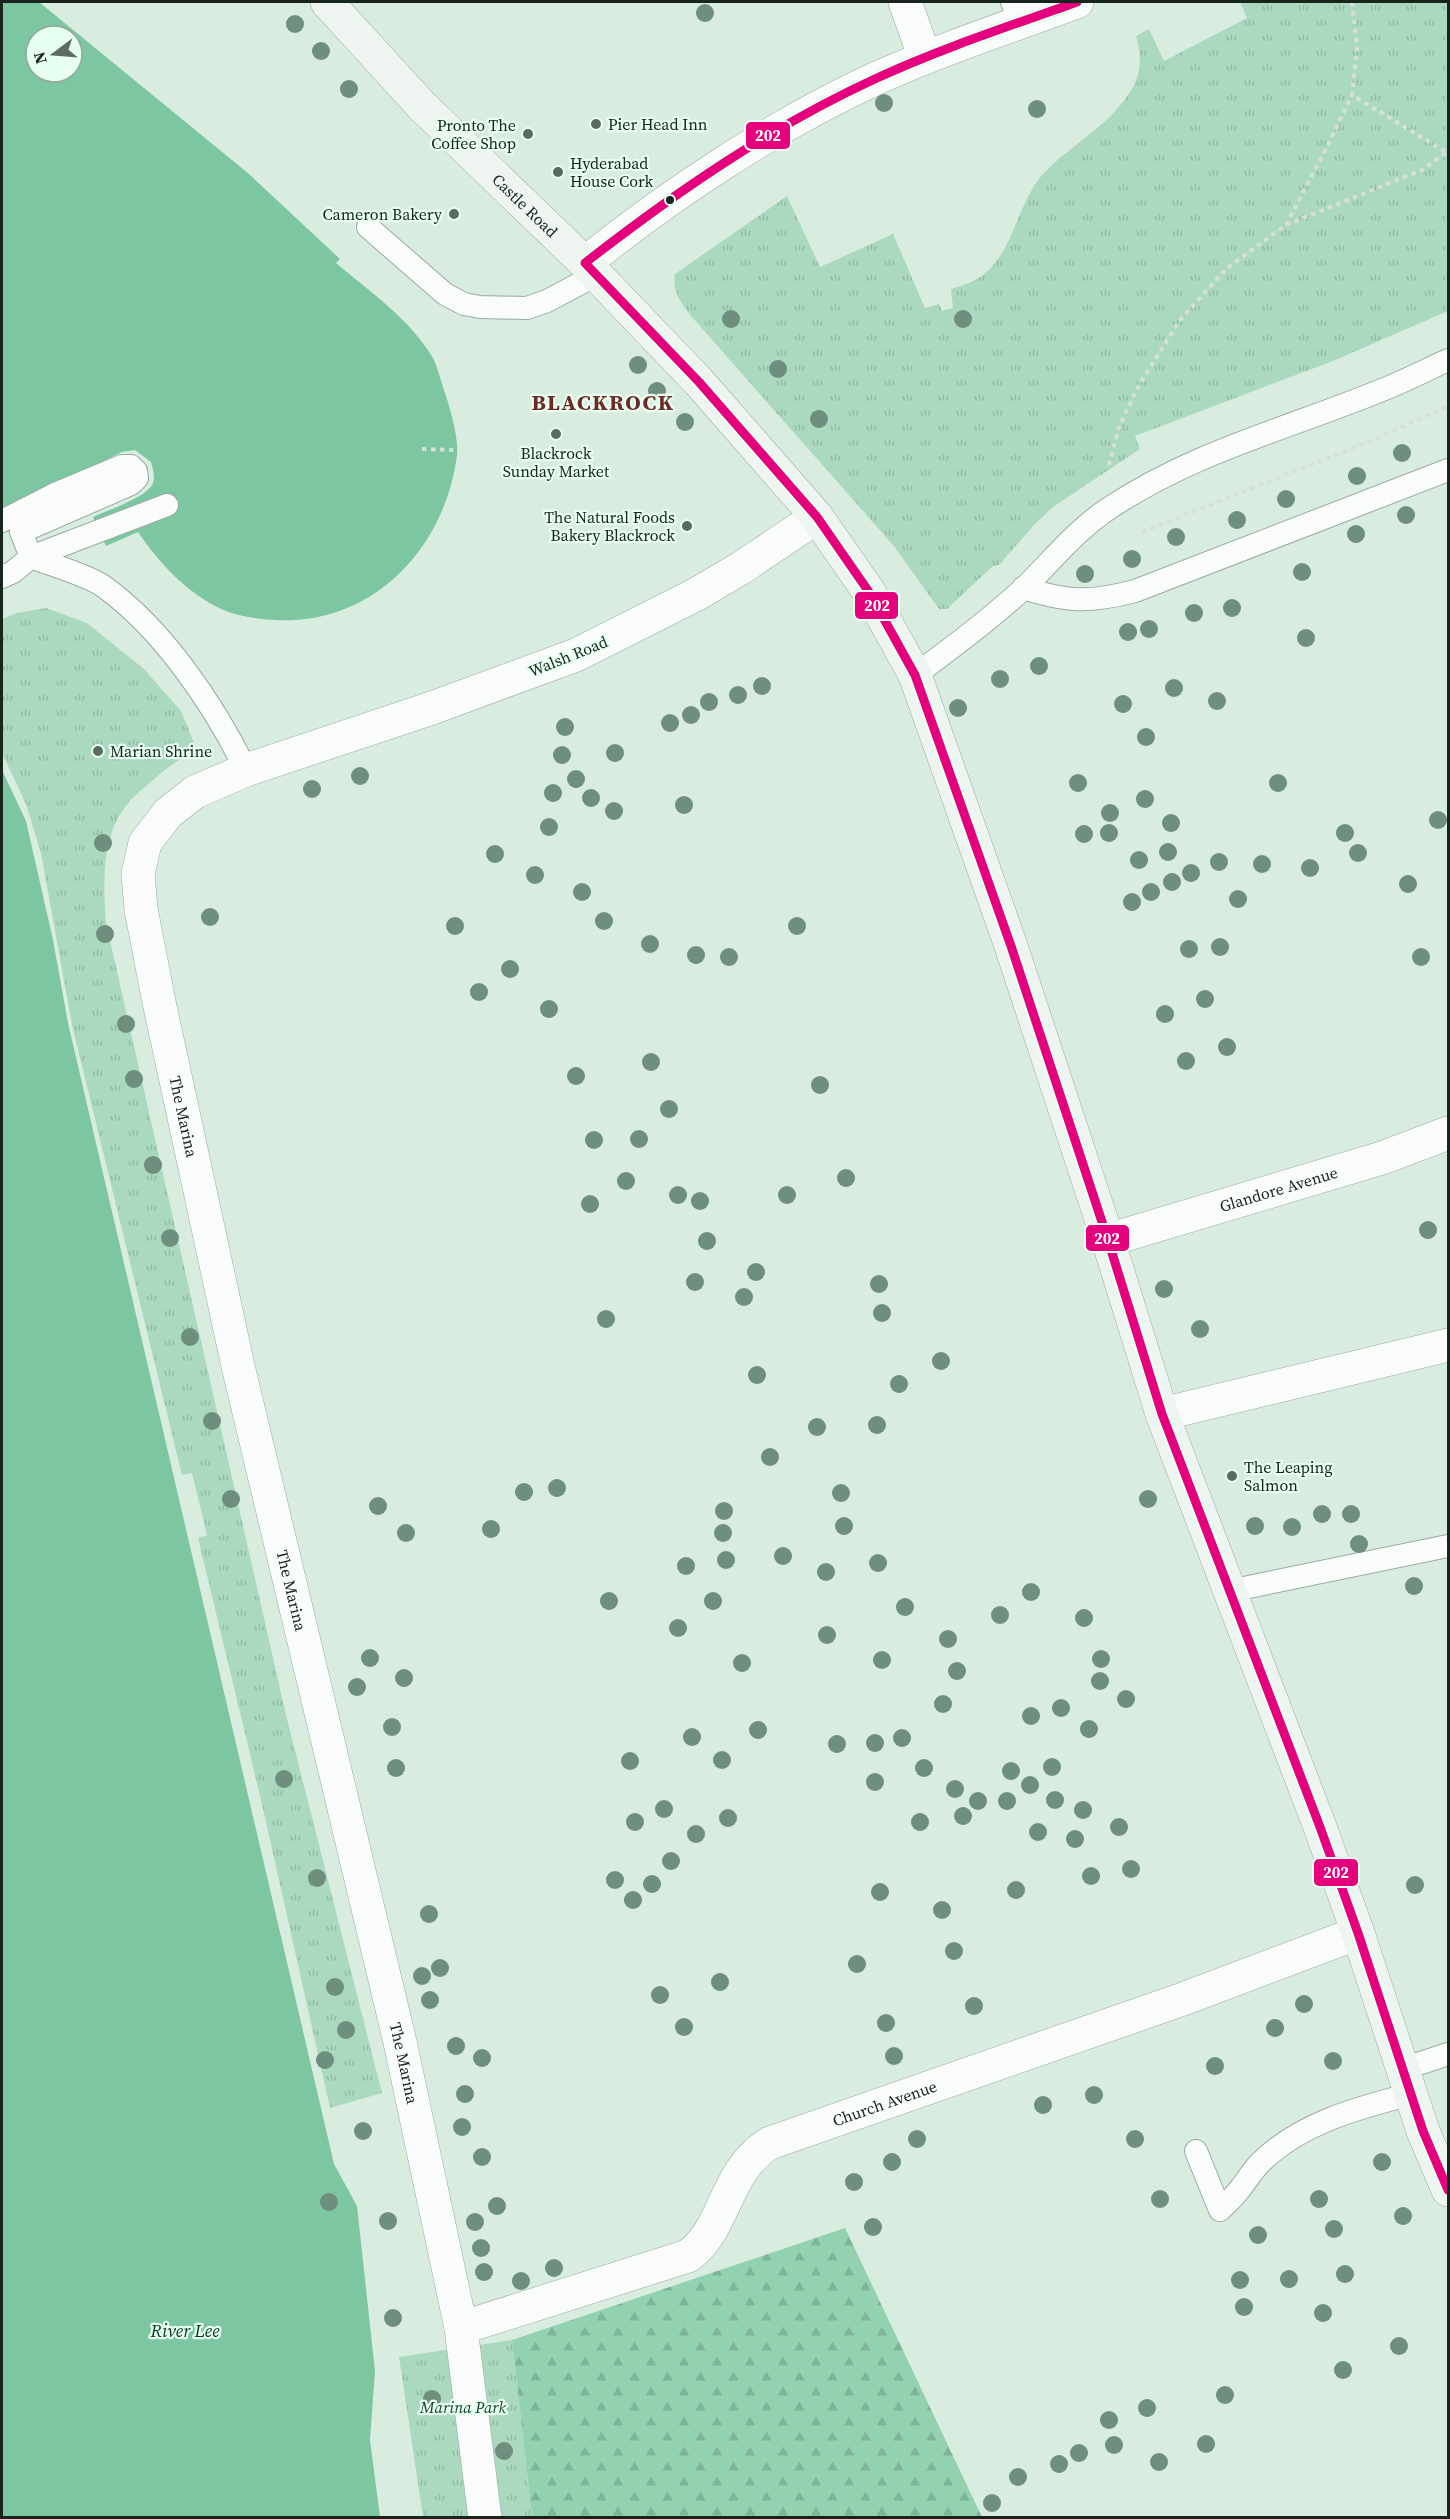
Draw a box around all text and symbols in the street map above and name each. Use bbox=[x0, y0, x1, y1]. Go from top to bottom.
north arrow bbox=[24, 24, 84, 84]
text: N bbox=[27, 49, 52, 67]
place label: Pier Head Inn bbox=[608, 113, 708, 135]
place label: Pronto The Coffee Shop bbox=[431, 114, 516, 154]
marker: Pier Head Inn bbox=[589, 117, 603, 131]
line badge: 202 bbox=[745, 121, 791, 150]
text: 202 bbox=[755, 124, 781, 146]
marker: Pronto The Coffee Shop bbox=[521, 127, 535, 141]
place label: Hyderabad House Cork bbox=[570, 152, 654, 192]
marker: Hyderabad House Cork bbox=[551, 165, 565, 179]
street label: Castle Road bbox=[487, 168, 563, 242]
unlabelled marker bbox=[664, 194, 676, 206]
place label: Cameron Bakery bbox=[323, 203, 443, 225]
marker: Cameron Bakery bbox=[447, 207, 461, 221]
district label: BLACKROCK bbox=[532, 387, 674, 417]
marker: Blackrock Sunday Market bbox=[549, 427, 563, 441]
place label: Blackrock Sunday Market bbox=[503, 442, 610, 482]
place label: The Natural Foods Bakery Blackrock bbox=[544, 506, 675, 546]
marker: The Natural Foods Bakery Blackrock bbox=[680, 519, 694, 533]
line badge: 202 bbox=[854, 591, 899, 620]
text: 202 bbox=[864, 594, 890, 616]
street label: Walsh Road bbox=[525, 630, 611, 682]
place label: Marian Shrine bbox=[110, 740, 212, 762]
marker: Marian Shrine bbox=[91, 744, 105, 758]
street label: The Marina bbox=[164, 1074, 204, 1160]
street label: Glandore Avenue bbox=[1217, 1161, 1340, 1217]
line badge: 202 bbox=[1085, 1224, 1130, 1252]
text: 202 bbox=[1094, 1227, 1120, 1249]
place label: The Leaping Salmon bbox=[1244, 1456, 1333, 1496]
marker: The Leaping Salmon bbox=[1225, 1469, 1239, 1483]
street label: The Marina bbox=[271, 1548, 312, 1634]
line badge: 202 bbox=[1313, 1858, 1359, 1887]
text: 202 bbox=[1323, 1861, 1349, 1883]
street label: The Marina bbox=[385, 2020, 424, 2107]
street label: Church Avenue bbox=[829, 2075, 940, 2131]
water label: River Lee bbox=[150, 2318, 220, 2343]
park label: Marina Park bbox=[419, 2396, 506, 2418]

